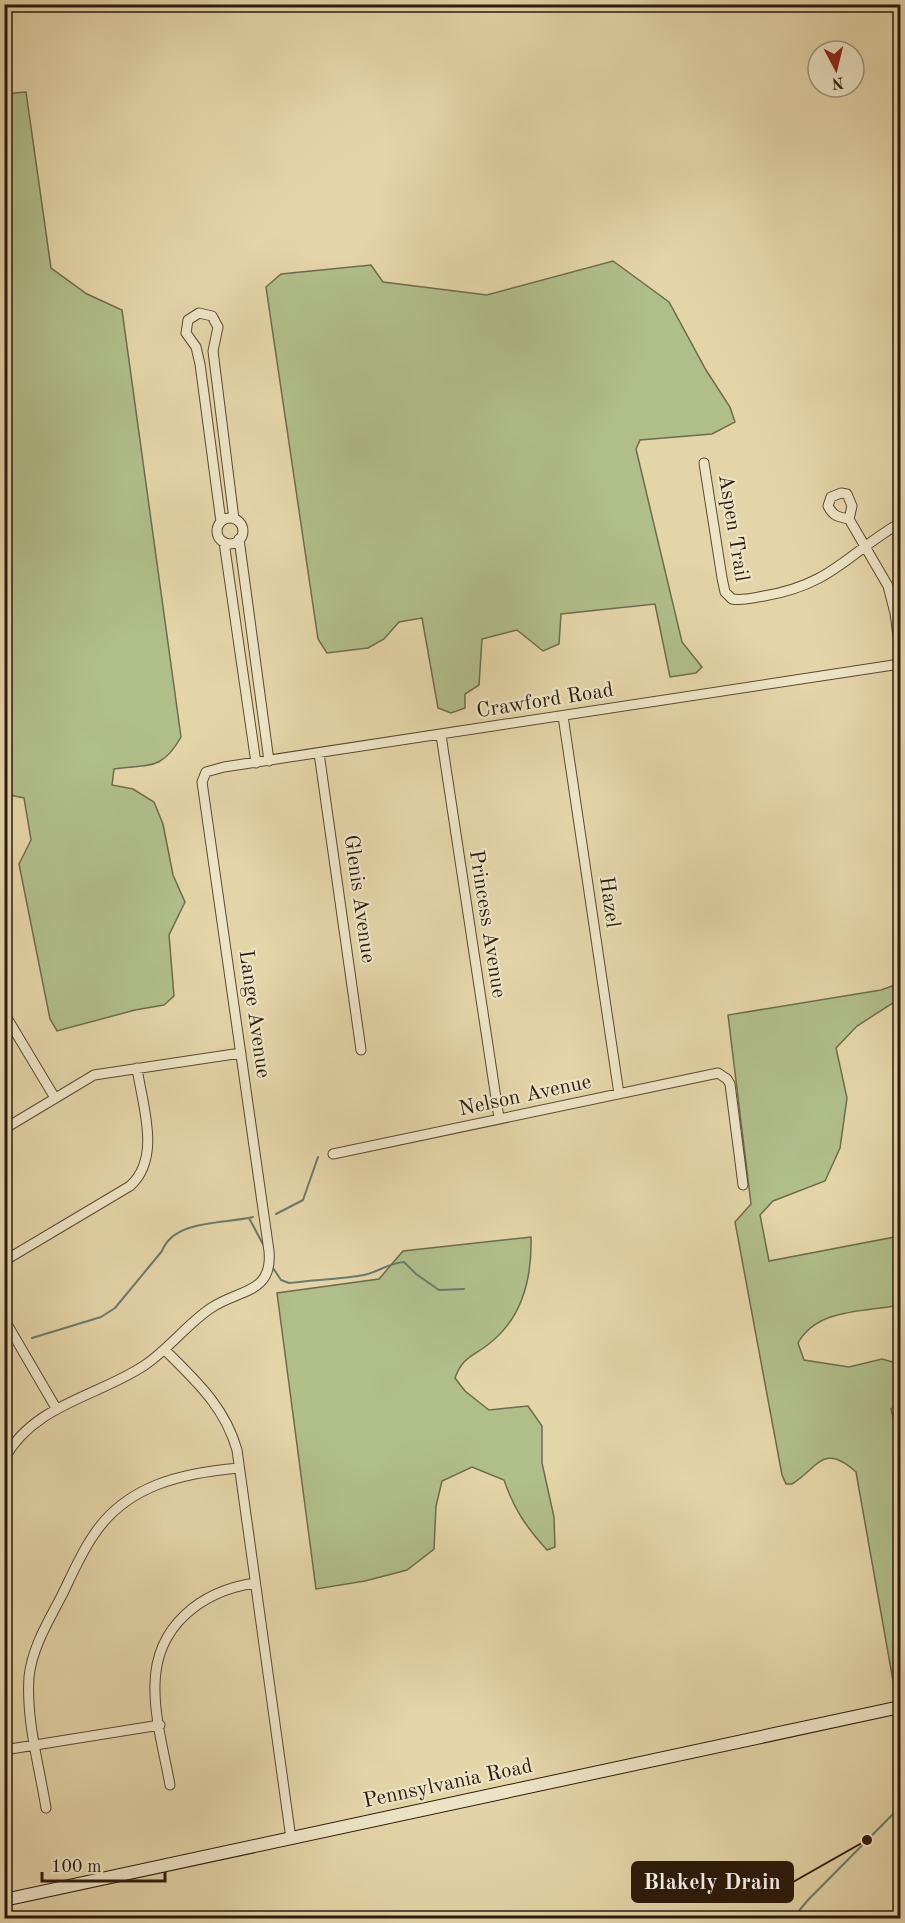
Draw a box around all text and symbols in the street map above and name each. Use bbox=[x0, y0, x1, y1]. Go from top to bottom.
north arrow bbox=[806, 39, 866, 99]
text: N bbox=[830, 73, 845, 91]
street label: Aspen Trail bbox=[714, 473, 752, 583]
street label: Crawford Road bbox=[475, 680, 615, 722]
street label: Glenis Avenue bbox=[340, 834, 378, 964]
street label: Princess Avenue bbox=[465, 849, 509, 999]
street label: Hazel bbox=[595, 875, 623, 929]
street label: Lange Avenue bbox=[235, 948, 273, 1080]
street label: Nelson Avenue bbox=[457, 1072, 593, 1120]
street label: Pennsylvania Road bbox=[362, 1756, 534, 1812]
scale bar bbox=[42, 1845, 165, 1883]
text: 100 m bbox=[51, 1858, 102, 1876]
callout: Blakely Drain bbox=[632, 1862, 793, 1902]
text: Blakely Drain bbox=[643, 1872, 781, 1894]

